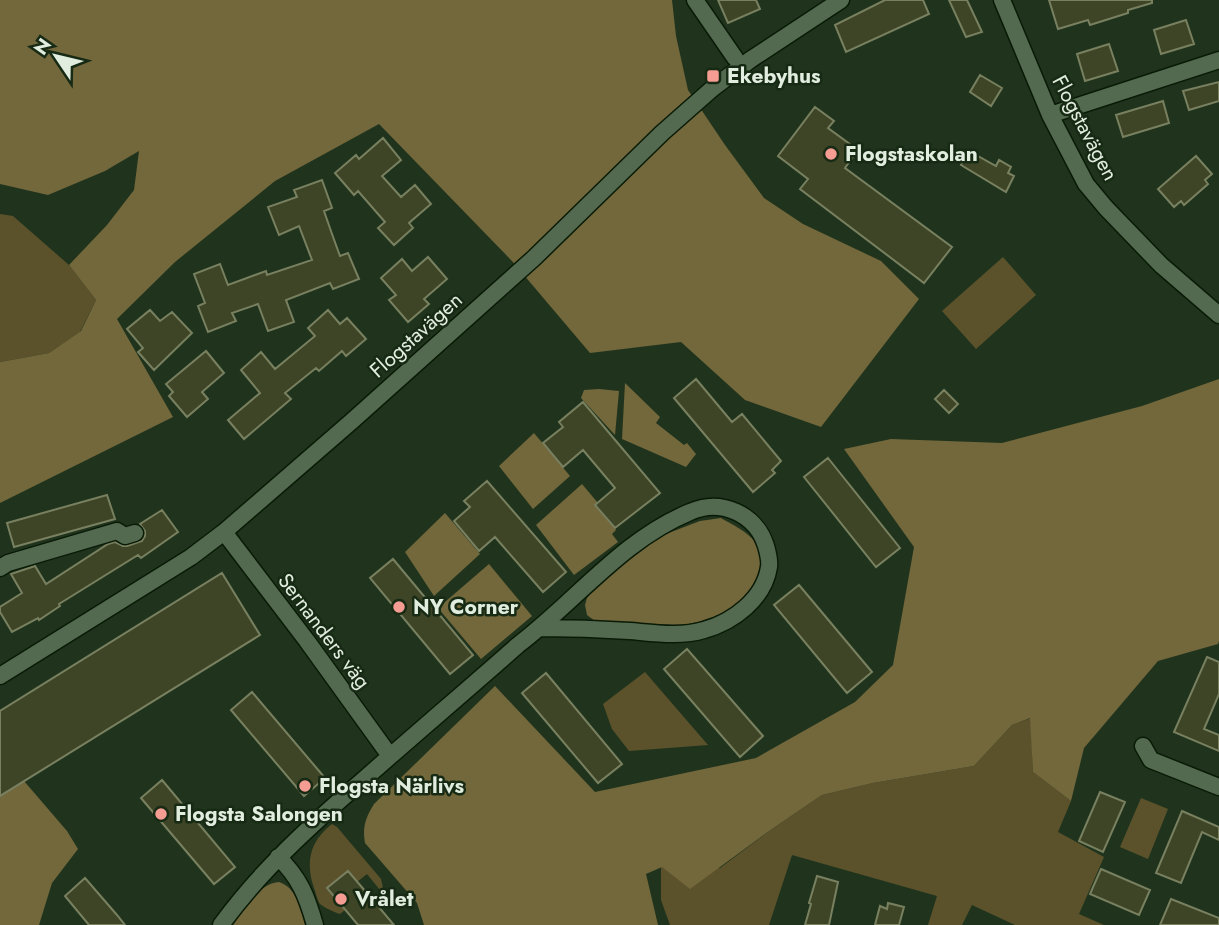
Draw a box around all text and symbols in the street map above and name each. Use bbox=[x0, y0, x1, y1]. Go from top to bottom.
north arrow bbox=[21, 21, 91, 91]
text: N bbox=[27, 33, 58, 60]
place label: Ekebyhus bbox=[727, 61, 821, 91]
marker: Ekebyhus bbox=[705, 68, 721, 84]
street label: Flogstavägen bbox=[1045, 70, 1125, 186]
place label: Flogstaskolan bbox=[845, 139, 978, 169]
marker: Flogstaskolan bbox=[823, 146, 839, 162]
street label: Flogstavägen bbox=[363, 285, 469, 385]
street label: Sernanders väg bbox=[271, 567, 377, 695]
place label: NY Corner bbox=[413, 592, 519, 622]
marker: NY Corner bbox=[391, 599, 407, 615]
place label: Flogsta Närlivs bbox=[319, 771, 465, 801]
marker: Flogsta Närlivs bbox=[297, 778, 313, 794]
place label: Flogsta Salongen bbox=[175, 799, 343, 829]
marker: Flogsta Salongen bbox=[153, 806, 169, 822]
place label: Vrålet bbox=[354, 884, 414, 914]
marker: Vrålet bbox=[333, 891, 349, 907]

